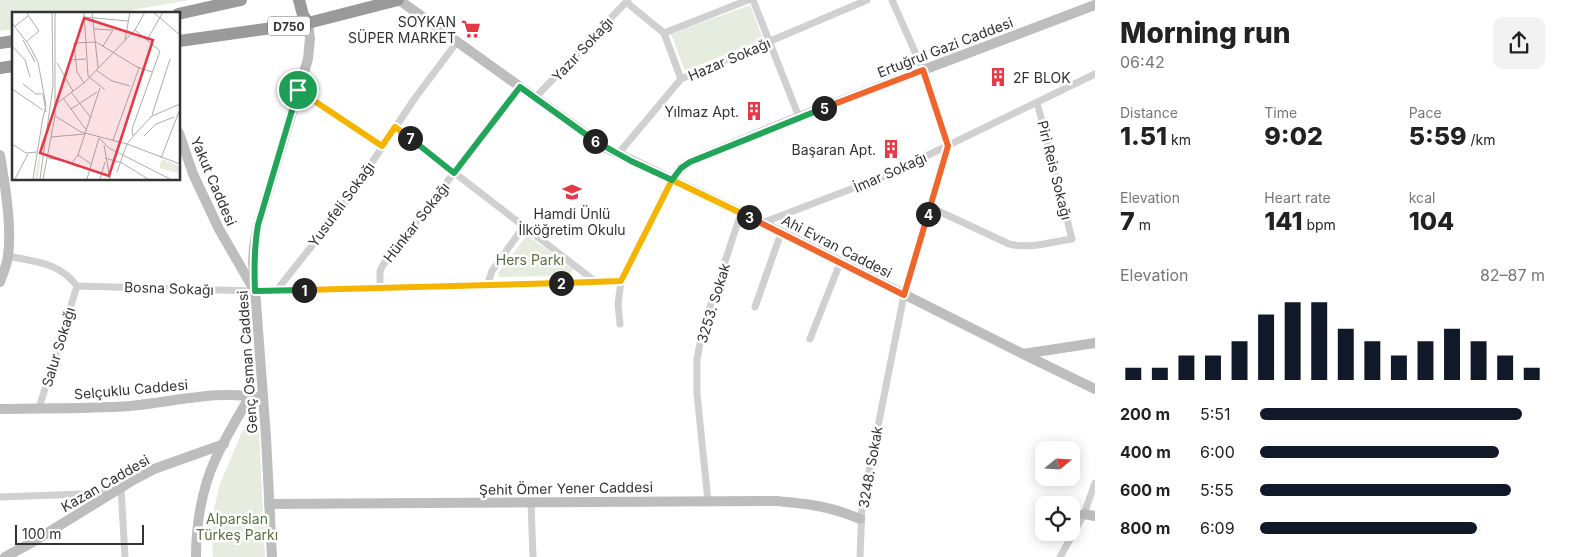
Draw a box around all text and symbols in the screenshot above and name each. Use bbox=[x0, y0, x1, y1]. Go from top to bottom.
inset map bbox=[12, 12, 180, 180]
place label: SOYKAN SÜPER MARKET bbox=[348, 13, 456, 46]
street label: Yazır Sokağı bbox=[548, 13, 616, 85]
street label: Ertuğrul Gazi Caddesi bbox=[875, 13, 1015, 81]
road number: D750 bbox=[268, 16, 310, 36]
text: Morning run bbox=[1120, 16, 1290, 50]
button: share bbox=[1493, 17, 1545, 69]
supermarket icon: SOYKAN SÜPER MARKET bbox=[460, 18, 482, 40]
street label: Hazar Sokağı bbox=[685, 34, 773, 84]
text: 06:42 bbox=[1120, 52, 1165, 72]
building icon: 2F BLOK bbox=[987, 66, 1009, 88]
pin bbox=[277, 69, 319, 111]
place label: 2F BLOK bbox=[1013, 69, 1071, 86]
icon: arrive bbox=[284, 76, 312, 104]
pin: 5 bbox=[812, 96, 836, 120]
building icon: Yılmaz Apt. bbox=[743, 100, 765, 122]
text: 5 bbox=[820, 100, 829, 117]
place label: Yılmaz Apt. bbox=[664, 103, 739, 120]
text: Distance bbox=[1120, 104, 1178, 121]
text: Time bbox=[1264, 104, 1297, 121]
text: Pace bbox=[1409, 104, 1442, 121]
street label: Piri Reis Sokağı bbox=[1034, 119, 1076, 221]
text: 1.51 bbox=[1120, 121, 1167, 151]
text: 9:02 bbox=[1264, 121, 1323, 151]
text: 5:59 bbox=[1409, 121, 1467, 151]
pin: 7 bbox=[398, 126, 422, 150]
pin: 6 bbox=[582, 128, 608, 154]
text: 7 bbox=[406, 130, 415, 147]
text: km bbox=[1167, 131, 1191, 148]
text: /km bbox=[1467, 131, 1496, 148]
text: 6 bbox=[591, 133, 600, 150]
street label: Yakut Caddesi bbox=[188, 134, 240, 228]
building icon: Başaran Apt. bbox=[880, 138, 902, 160]
place label: Başaran Apt. bbox=[792, 141, 876, 158]
street label: İmar Sokağı bbox=[851, 148, 929, 196]
street label: Yusufeli Sokağı bbox=[304, 158, 378, 250]
street label: Hünkar Sokağı bbox=[380, 179, 452, 265]
school or university icon: Hamdi Ünlü İlköğretim Okulu bbox=[561, 181, 583, 203]
text: Elevation bbox=[1120, 189, 1180, 206]
text: Heart rate bbox=[1264, 189, 1331, 206]
text: kcal bbox=[1409, 189, 1435, 206]
pin: 4 bbox=[916, 202, 940, 226]
pin: 3 bbox=[736, 204, 762, 230]
place label: Hamdi Ünlü İlköğretim Okulu bbox=[518, 205, 626, 238]
text: 4 bbox=[924, 206, 933, 223]
text: 7 bbox=[1120, 206, 1135, 236]
text: 141 bbox=[1264, 206, 1302, 236]
text: 104 bbox=[1409, 206, 1454, 236]
text: 3 bbox=[745, 209, 754, 226]
street label: Ahi Evran Caddesi bbox=[779, 211, 895, 281]
text: m bbox=[1135, 216, 1151, 233]
text: bpm bbox=[1302, 216, 1336, 233]
park label: Hers Parkı bbox=[496, 251, 564, 268]
street label: 3253. Sokak bbox=[693, 261, 733, 345]
text: Elevation bbox=[1120, 265, 1189, 285]
text: 82–87 m bbox=[1480, 265, 1545, 285]
pin: 2 bbox=[548, 270, 574, 296]
text: 2 bbox=[557, 275, 566, 292]
street label: Bosna Sokağı bbox=[124, 278, 214, 298]
pin: 1 bbox=[292, 278, 316, 302]
text: 1 bbox=[301, 282, 308, 299]
street label: Genç Osman Caddesi bbox=[234, 290, 260, 434]
street label: Salur Sokağı bbox=[38, 305, 78, 389]
street label: Selçuklu Caddesi bbox=[73, 376, 189, 402]
text: 200 m bbox=[1120, 404, 1170, 424]
text: 5:51 bbox=[1200, 404, 1231, 424]
street label: 3248. Sokak bbox=[854, 424, 886, 509]
north arrow bbox=[1035, 441, 1080, 486]
map controls bbox=[1035, 441, 1080, 541]
text: 400 m bbox=[1120, 442, 1171, 462]
text: 6:00 bbox=[1200, 442, 1235, 462]
street label: Kazan Caddesi bbox=[58, 451, 152, 515]
street label: Şehit Ömer Yener Caddesi bbox=[479, 478, 653, 498]
text: 600 m bbox=[1120, 480, 1170, 500]
text: 5:55 bbox=[1200, 480, 1234, 500]
button: locate bbox=[1035, 496, 1080, 541]
park label: Alparslan Türkeş Parkı bbox=[196, 510, 278, 543]
text: 800 m bbox=[1120, 518, 1170, 538]
text: 6:09 bbox=[1200, 518, 1235, 538]
scale bar bbox=[15, 522, 144, 545]
text: 100 m bbox=[22, 525, 62, 542]

